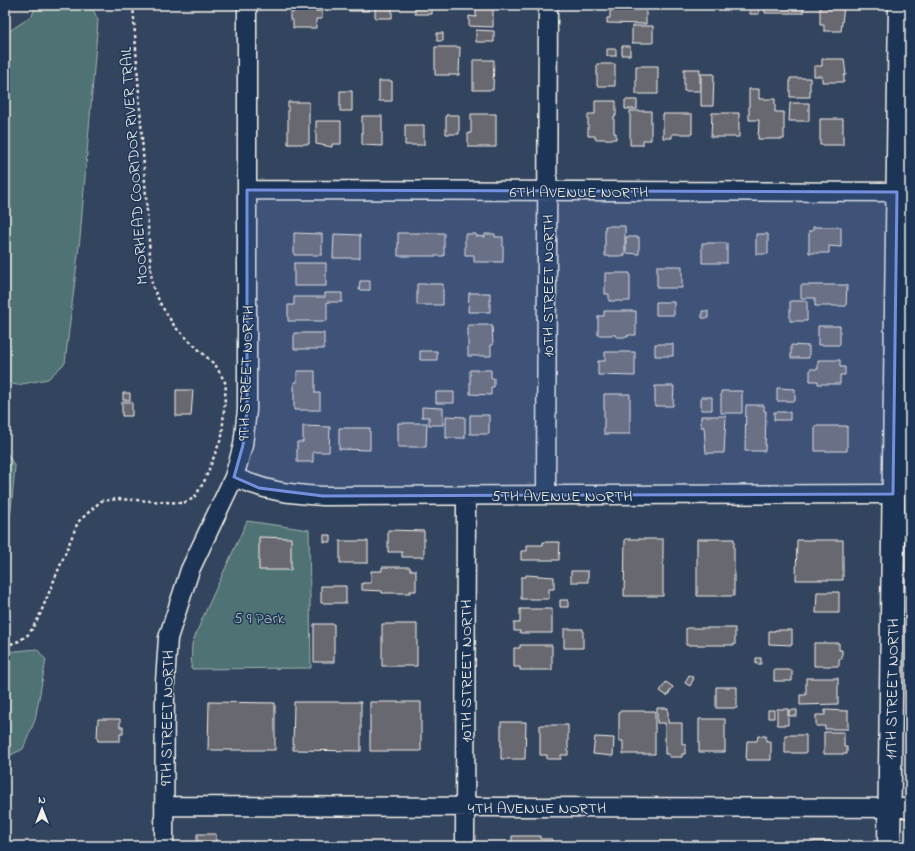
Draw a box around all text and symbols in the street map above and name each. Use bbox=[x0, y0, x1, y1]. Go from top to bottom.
street label: MOORHEAD COORIDOR RIVER TRAIL bbox=[115, 46, 155, 286]
street label: 6TH AVENUE NORTH bbox=[510, 181, 648, 205]
street label: 10TH STREET NORTH bbox=[537, 215, 561, 357]
street label: 9TH STREET NORTH bbox=[233, 305, 261, 441]
street label: 5TH AVENUE NORTH bbox=[492, 485, 632, 509]
street label: 10TH STREET NORTH bbox=[455, 600, 479, 742]
park label: 5 9 Park bbox=[234, 607, 285, 631]
street label: 11TH STREET NORTH bbox=[880, 618, 906, 760]
street label: 9TH STREET NORTH bbox=[155, 650, 181, 786]
north arrow bbox=[22, 789, 62, 829]
text: N bbox=[38, 792, 46, 808]
street label: 4TH AVENUE NORTH bbox=[468, 797, 606, 821]

